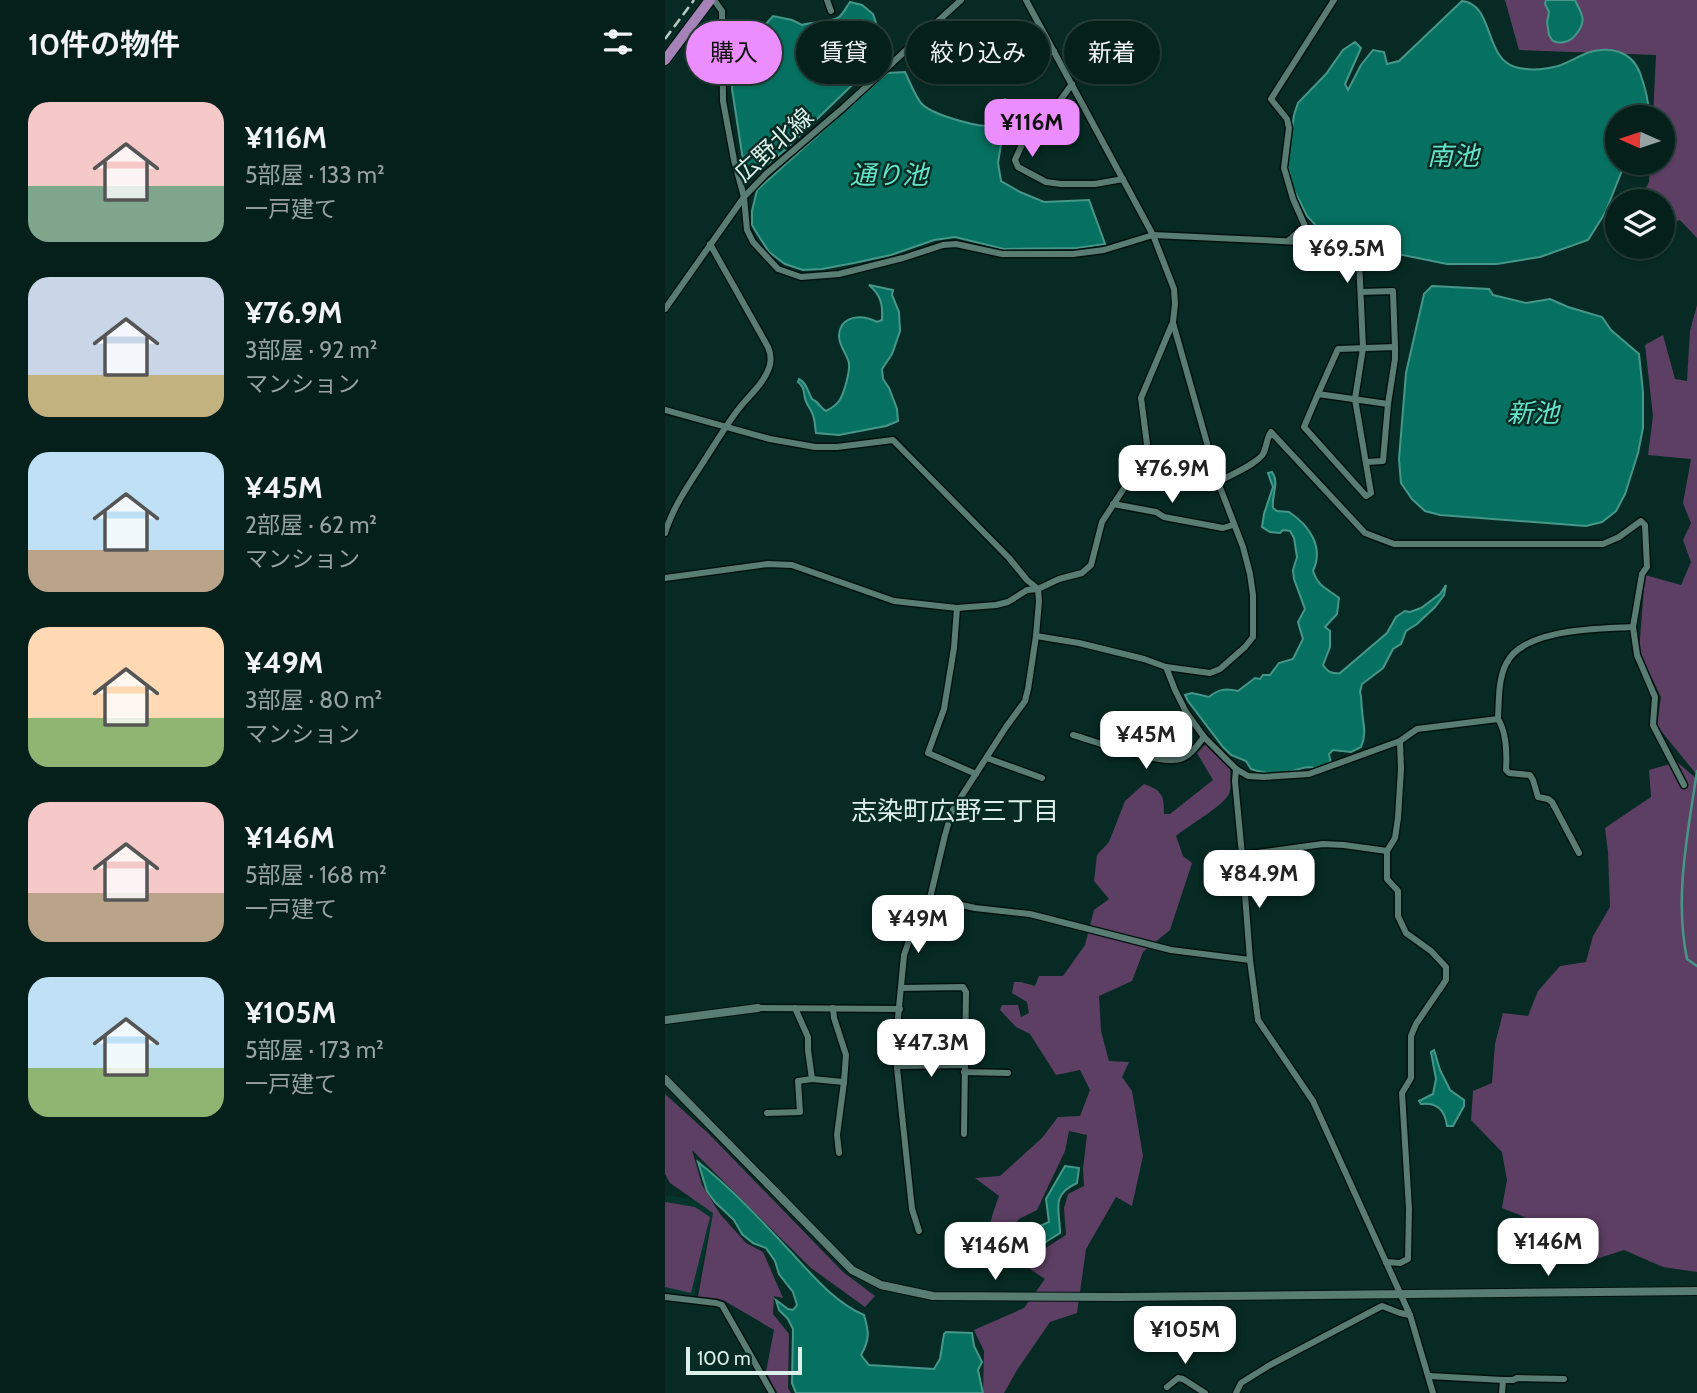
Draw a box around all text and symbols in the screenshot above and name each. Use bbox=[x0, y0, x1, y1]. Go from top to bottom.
chip: 購入 bbox=[686, 21, 782, 84]
chip: 賃貸 bbox=[796, 21, 892, 84]
chip: 絞り込み bbox=[906, 21, 1050, 84]
chip: 新着 bbox=[1064, 21, 1160, 84]
icon: filters bbox=[599, 23, 637, 61]
text: 10件の物件 bbox=[28, 26, 180, 63]
pin: ¥116M bbox=[983, 100, 1081, 159]
street label: 広野北線 bbox=[728, 102, 819, 188]
north arrow bbox=[1605, 105, 1675, 175]
map controls bbox=[1605, 105, 1675, 259]
text: ¥116M bbox=[1001, 108, 1063, 136]
text: ¥116M bbox=[245, 119, 327, 156]
icon: home bbox=[84, 130, 168, 214]
water label: 南池 bbox=[1427, 140, 1482, 172]
water label: 通り池 bbox=[850, 159, 931, 191]
text: 5部屋 · 133 m² bbox=[245, 161, 385, 189]
button: layers bbox=[1605, 189, 1675, 259]
text: 一戸建て bbox=[245, 195, 337, 223]
pin: ¥69.5M bbox=[1290, 226, 1404, 285]
text: ¥69.5M bbox=[1309, 234, 1385, 262]
text: ¥76.9M bbox=[245, 294, 342, 331]
icon: home bbox=[84, 305, 168, 389]
text: 3部屋 · 92 m² bbox=[245, 336, 377, 364]
text: マンション bbox=[245, 370, 360, 398]
water label: 新池 bbox=[1507, 397, 1562, 429]
pin: ¥76.9M bbox=[1115, 446, 1229, 505]
text: ¥76.9M bbox=[1135, 454, 1209, 482]
text: ¥45M bbox=[245, 469, 323, 506]
icon: home bbox=[84, 480, 168, 564]
text: 2部屋 · 62 m² bbox=[245, 511, 377, 539]
text: マンション bbox=[245, 545, 360, 573]
text: ¥49M bbox=[245, 644, 323, 681]
icon: home bbox=[84, 655, 168, 739]
text: 3部屋 · 80 m² bbox=[245, 686, 382, 714]
pin: ¥45M bbox=[1105, 712, 1187, 771]
text: マンション bbox=[245, 720, 360, 748]
text: ¥45M bbox=[1116, 720, 1176, 748]
district label: 志染町広野三丁目 bbox=[851, 795, 1059, 827]
text: ¥146M bbox=[245, 819, 335, 856]
icon: home bbox=[84, 830, 168, 914]
pin: ¥84.9M bbox=[1202, 850, 1316, 910]
text: ¥84.9M bbox=[1220, 859, 1298, 887]
text: 5部屋 · 168 m² bbox=[245, 861, 387, 889]
text: 一戸建て bbox=[245, 895, 337, 923]
pin: ¥49M bbox=[877, 895, 959, 955]
text: ¥49M bbox=[888, 904, 948, 932]
text: ¥105M bbox=[245, 994, 336, 1031]
icon: home bbox=[84, 1005, 168, 1089]
pin: ¥47.3M bbox=[874, 1020, 988, 1079]
text: ¥47.3M bbox=[893, 1028, 969, 1056]
text: 5部屋 · 173 m² bbox=[245, 1036, 384, 1064]
text: 一戸建て bbox=[245, 1070, 337, 1098]
pin: ¥146M bbox=[1499, 1218, 1597, 1278]
pin: ¥146M bbox=[946, 1222, 1044, 1282]
text: ¥146M bbox=[1514, 1227, 1582, 1255]
text: ¥146M bbox=[961, 1231, 1029, 1259]
pin: ¥105M bbox=[1136, 1306, 1234, 1366]
text: ¥105M bbox=[1150, 1315, 1220, 1343]
scale bar bbox=[686, 1344, 801, 1376]
text: 100 m bbox=[697, 1347, 751, 1370]

